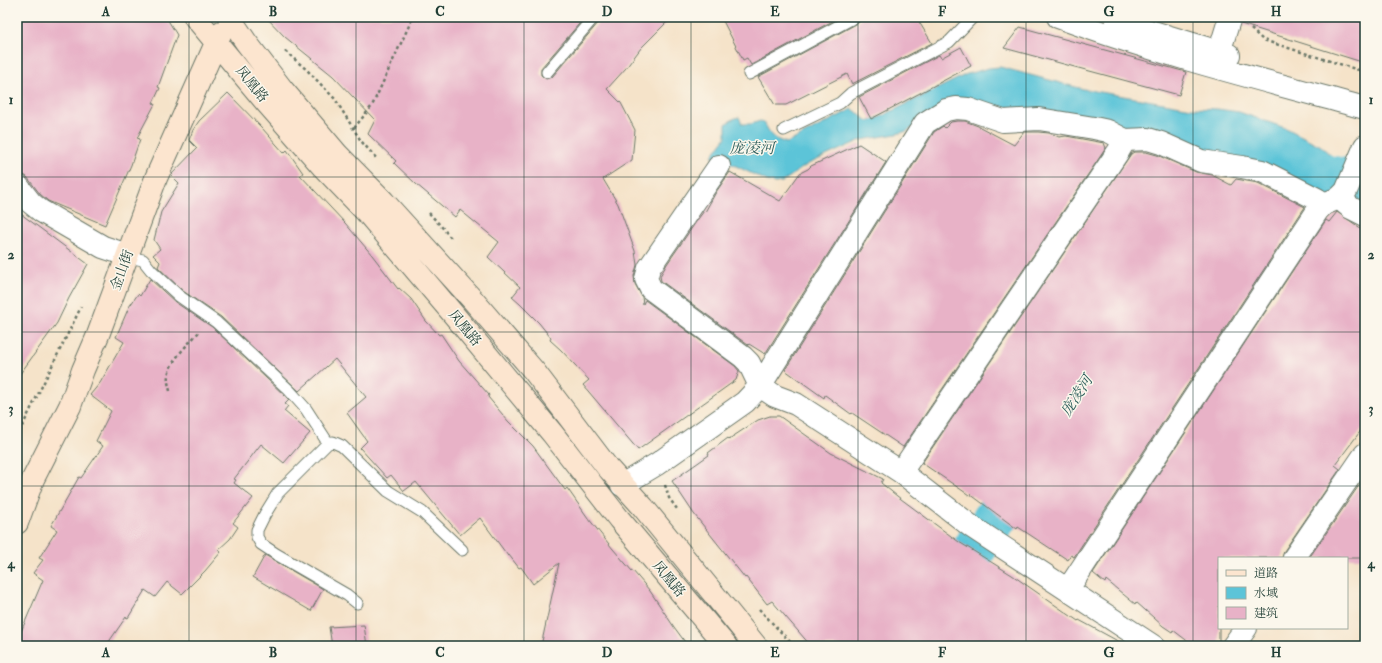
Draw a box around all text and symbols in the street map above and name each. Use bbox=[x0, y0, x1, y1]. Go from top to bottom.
text: A bbox=[101, 4, 111, 20]
text: B bbox=[269, 4, 277, 20]
text: C bbox=[435, 4, 445, 20]
text: D bbox=[602, 4, 613, 20]
text: E bbox=[770, 4, 780, 20]
text: F bbox=[938, 4, 947, 20]
text: G bbox=[1104, 4, 1115, 20]
text: H bbox=[1271, 4, 1282, 20]
street label: 凤凰路 bbox=[232, 62, 272, 106]
text: 1 bbox=[9, 92, 14, 108]
text: 1 bbox=[1369, 92, 1374, 108]
water label: 庞凌河 bbox=[729, 139, 777, 158]
text: 2 bbox=[8, 247, 15, 263]
street label: 金山街 bbox=[107, 247, 137, 293]
text: 2 bbox=[1368, 247, 1375, 263]
street label: 凤凰路 bbox=[445, 306, 485, 350]
water label: 庞凌河 bbox=[1057, 369, 1099, 420]
text: 3 bbox=[9, 401, 14, 417]
text: 3 bbox=[1369, 401, 1374, 417]
text: 4 bbox=[6, 556, 15, 572]
text: 4 bbox=[1366, 556, 1375, 572]
street label: 凤凰路 bbox=[649, 557, 689, 601]
legend bbox=[1218, 557, 1348, 629]
text: 道路 bbox=[1254, 566, 1278, 581]
text: 水域 bbox=[1254, 586, 1278, 601]
text: 建筑 bbox=[1254, 606, 1278, 621]
text: A bbox=[101, 645, 111, 661]
text: B bbox=[269, 645, 277, 661]
text: C bbox=[435, 645, 445, 661]
text: D bbox=[602, 645, 613, 661]
text: E bbox=[770, 645, 780, 661]
text: F bbox=[938, 645, 947, 661]
text: G bbox=[1104, 645, 1115, 661]
text: H bbox=[1271, 645, 1282, 661]

